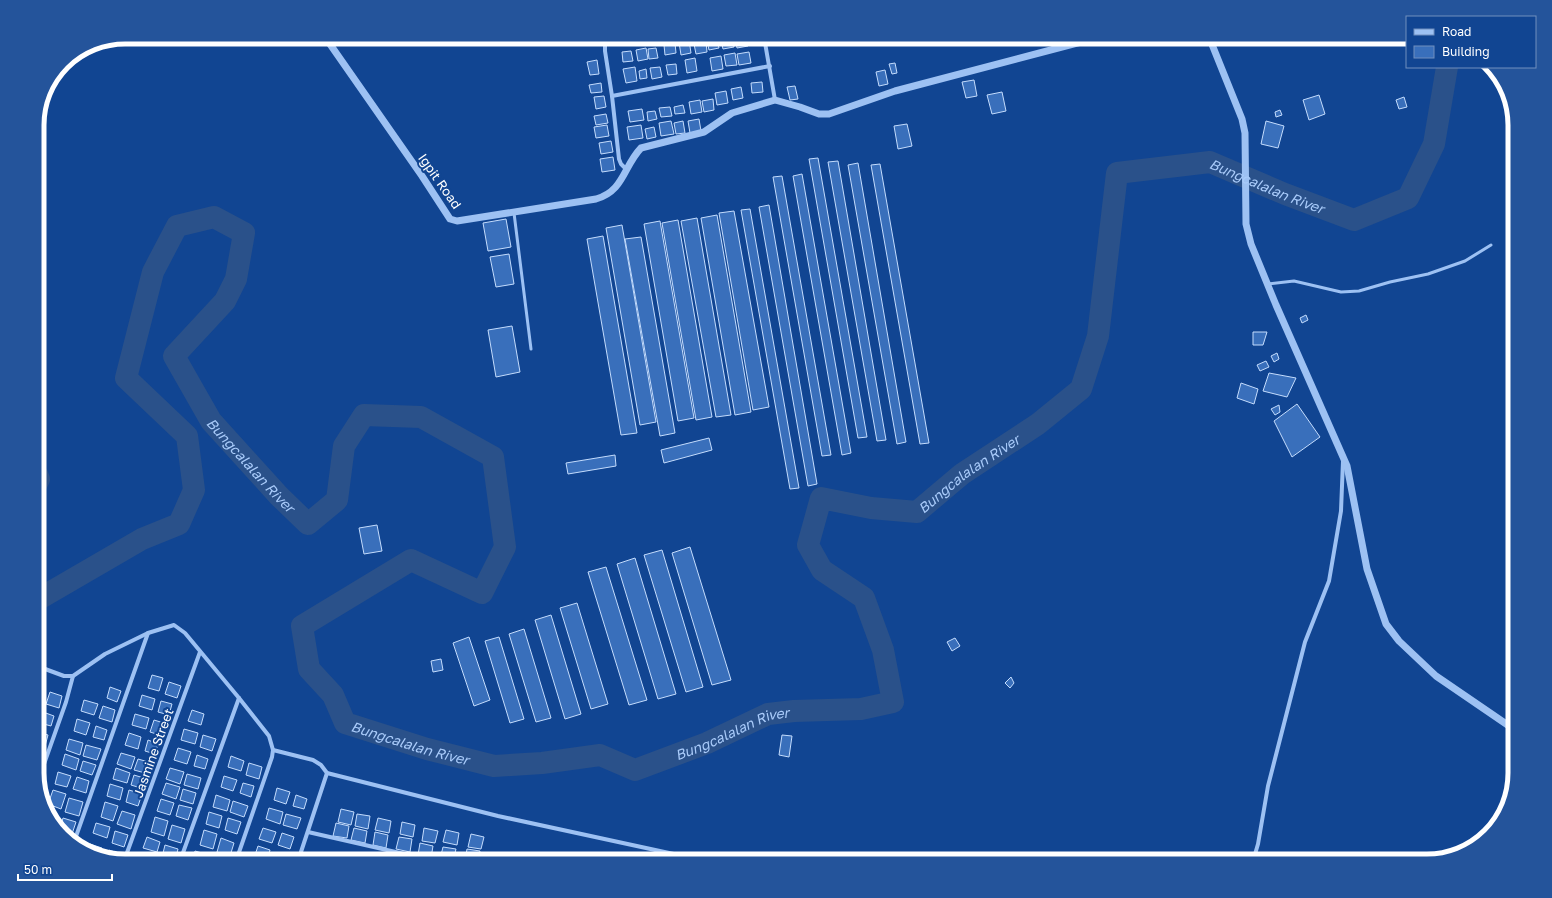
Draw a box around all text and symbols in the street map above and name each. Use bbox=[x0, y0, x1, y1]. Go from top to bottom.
legend bbox=[1406, 16, 1536, 68]
text: Road bbox=[1442, 24, 1471, 39]
text: Building bbox=[1442, 44, 1490, 59]
street label: Igpit Road bbox=[415, 150, 465, 212]
water label: Bungcalalan River bbox=[1207, 154, 1329, 217]
water label: Bungcalalan River bbox=[204, 414, 301, 517]
water label: Bungcalalan River bbox=[914, 429, 1024, 516]
water label: Bungcalalan River bbox=[672, 703, 792, 763]
street label: Jasmine Street bbox=[129, 706, 177, 800]
water label: Bungcalalan River bbox=[349, 717, 473, 768]
scale bar bbox=[18, 856, 112, 882]
text: 50 m bbox=[24, 862, 52, 877]

